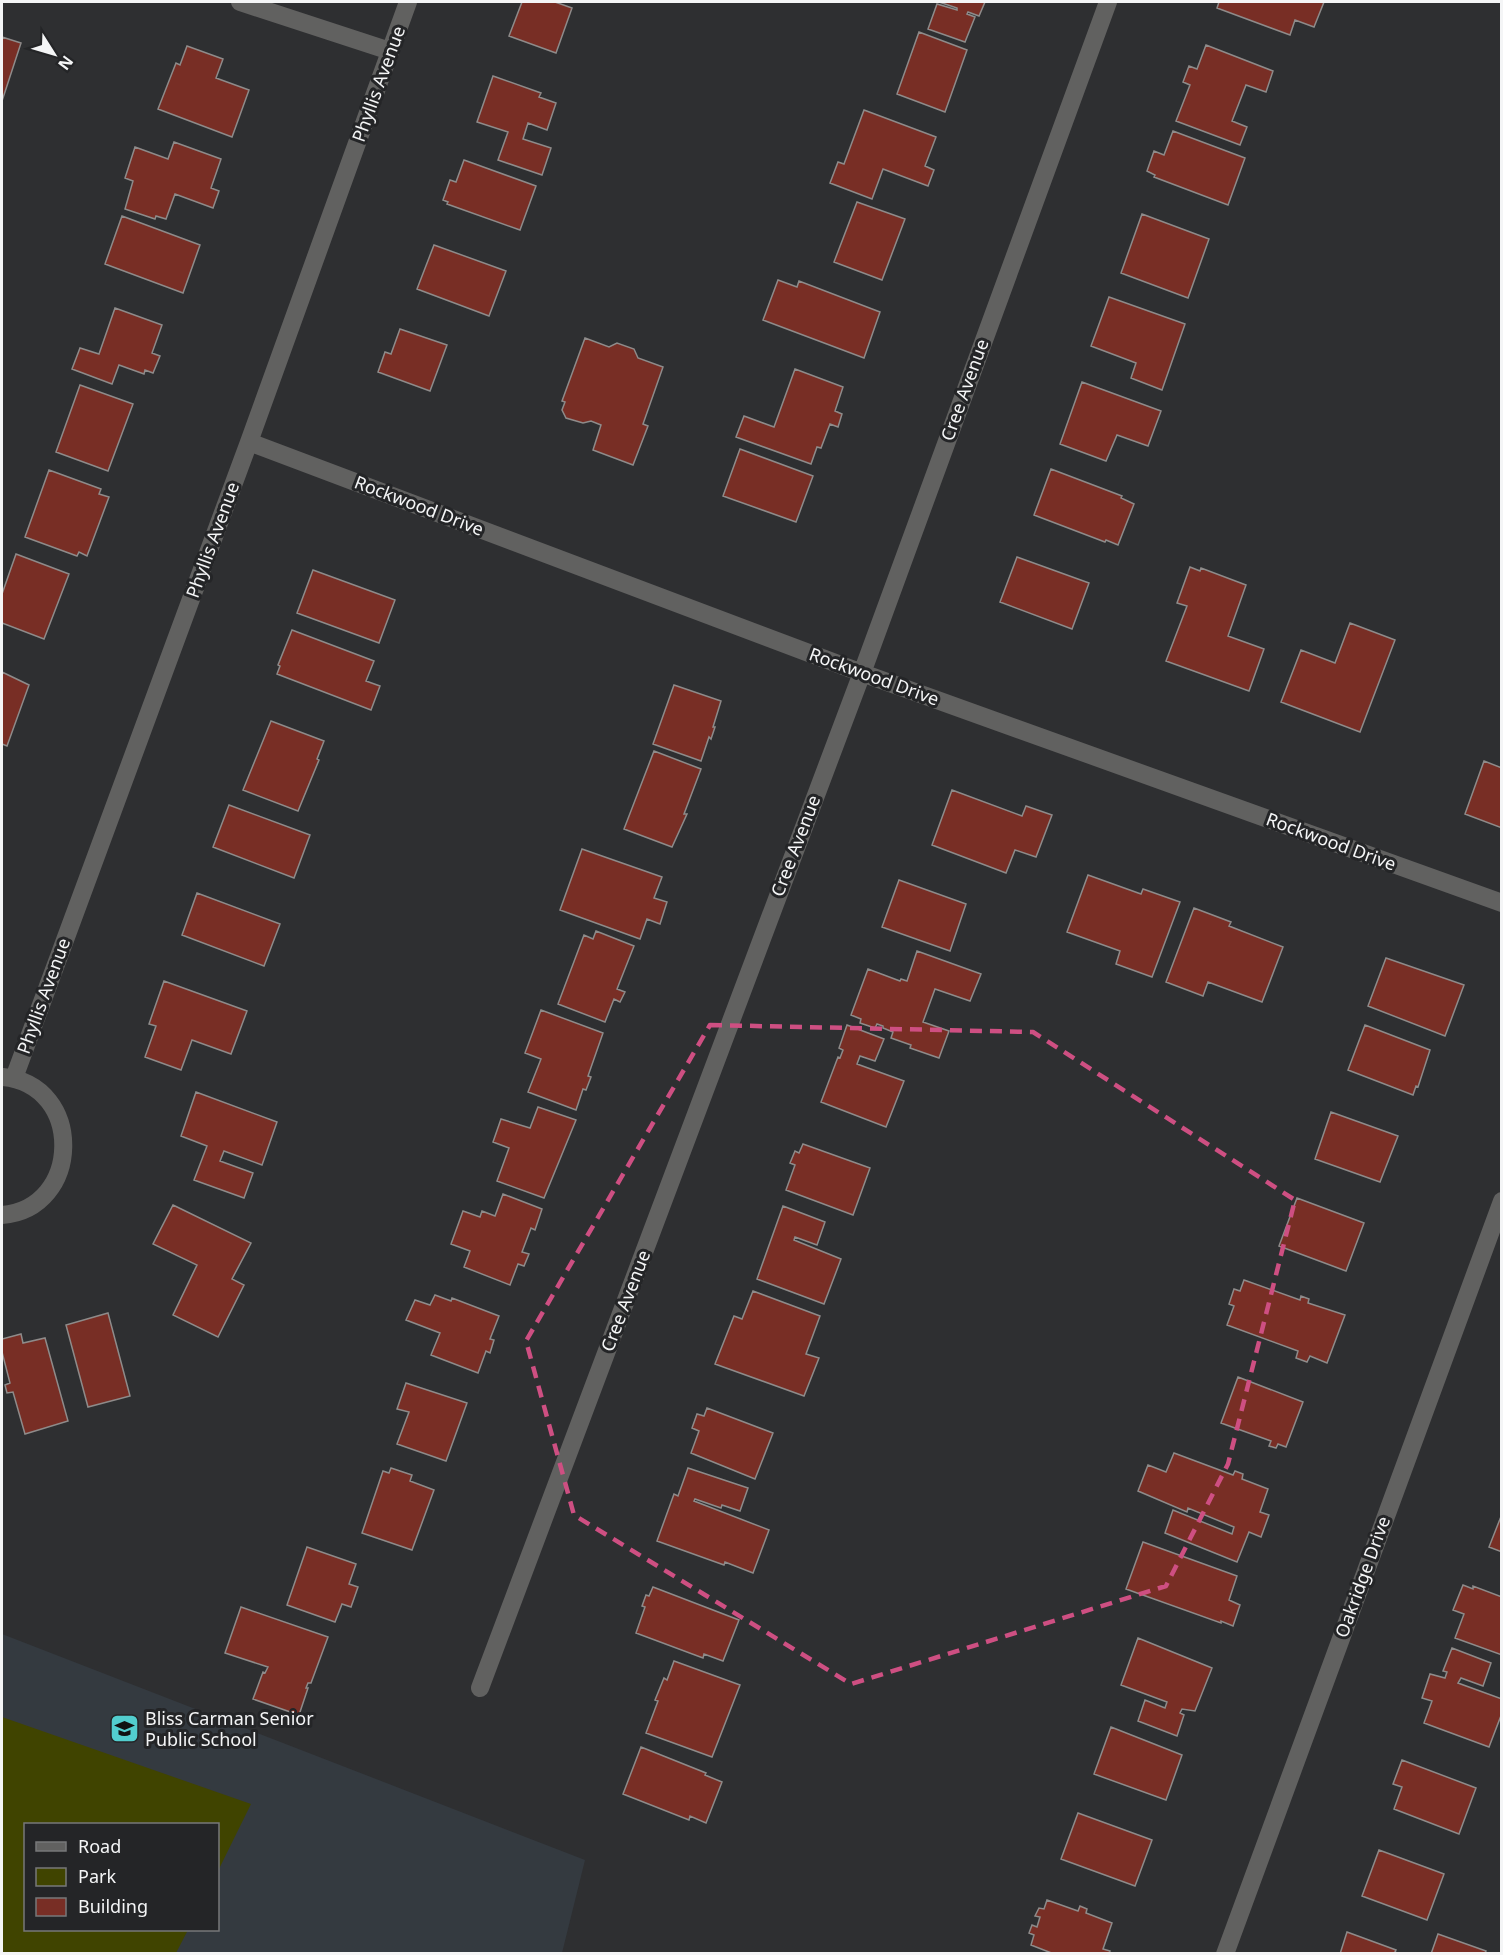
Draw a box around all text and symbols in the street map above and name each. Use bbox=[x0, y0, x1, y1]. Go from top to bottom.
street label: Phyllis Avenue bbox=[346, 22, 410, 145]
north arrow bbox=[24, 24, 84, 84]
text: N bbox=[53, 51, 79, 75]
street label: Cree Avenue bbox=[935, 335, 994, 444]
street label: Rockwood Drive bbox=[351, 469, 487, 541]
street label: Phyllis Avenue bbox=[180, 478, 244, 601]
street label: Rockwood Drive bbox=[806, 641, 943, 711]
street label: Cree Avenue bbox=[765, 792, 825, 900]
street label: Rockwood Drive bbox=[1263, 806, 1400, 876]
street label: Phyllis Avenue bbox=[11, 934, 75, 1057]
street label: Cree Avenue bbox=[595, 1247, 655, 1355]
street label: Oakridge Drive bbox=[1329, 1513, 1395, 1641]
place label: Bliss Carman Senior Public School bbox=[145, 1706, 314, 1751]
school or university icon: Bliss Carman Senior Public School bbox=[108, 1713, 140, 1745]
legend bbox=[24, 1823, 219, 1931]
text: Road bbox=[78, 1834, 121, 1858]
text: Park bbox=[78, 1864, 116, 1888]
text: Building bbox=[78, 1894, 148, 1918]

